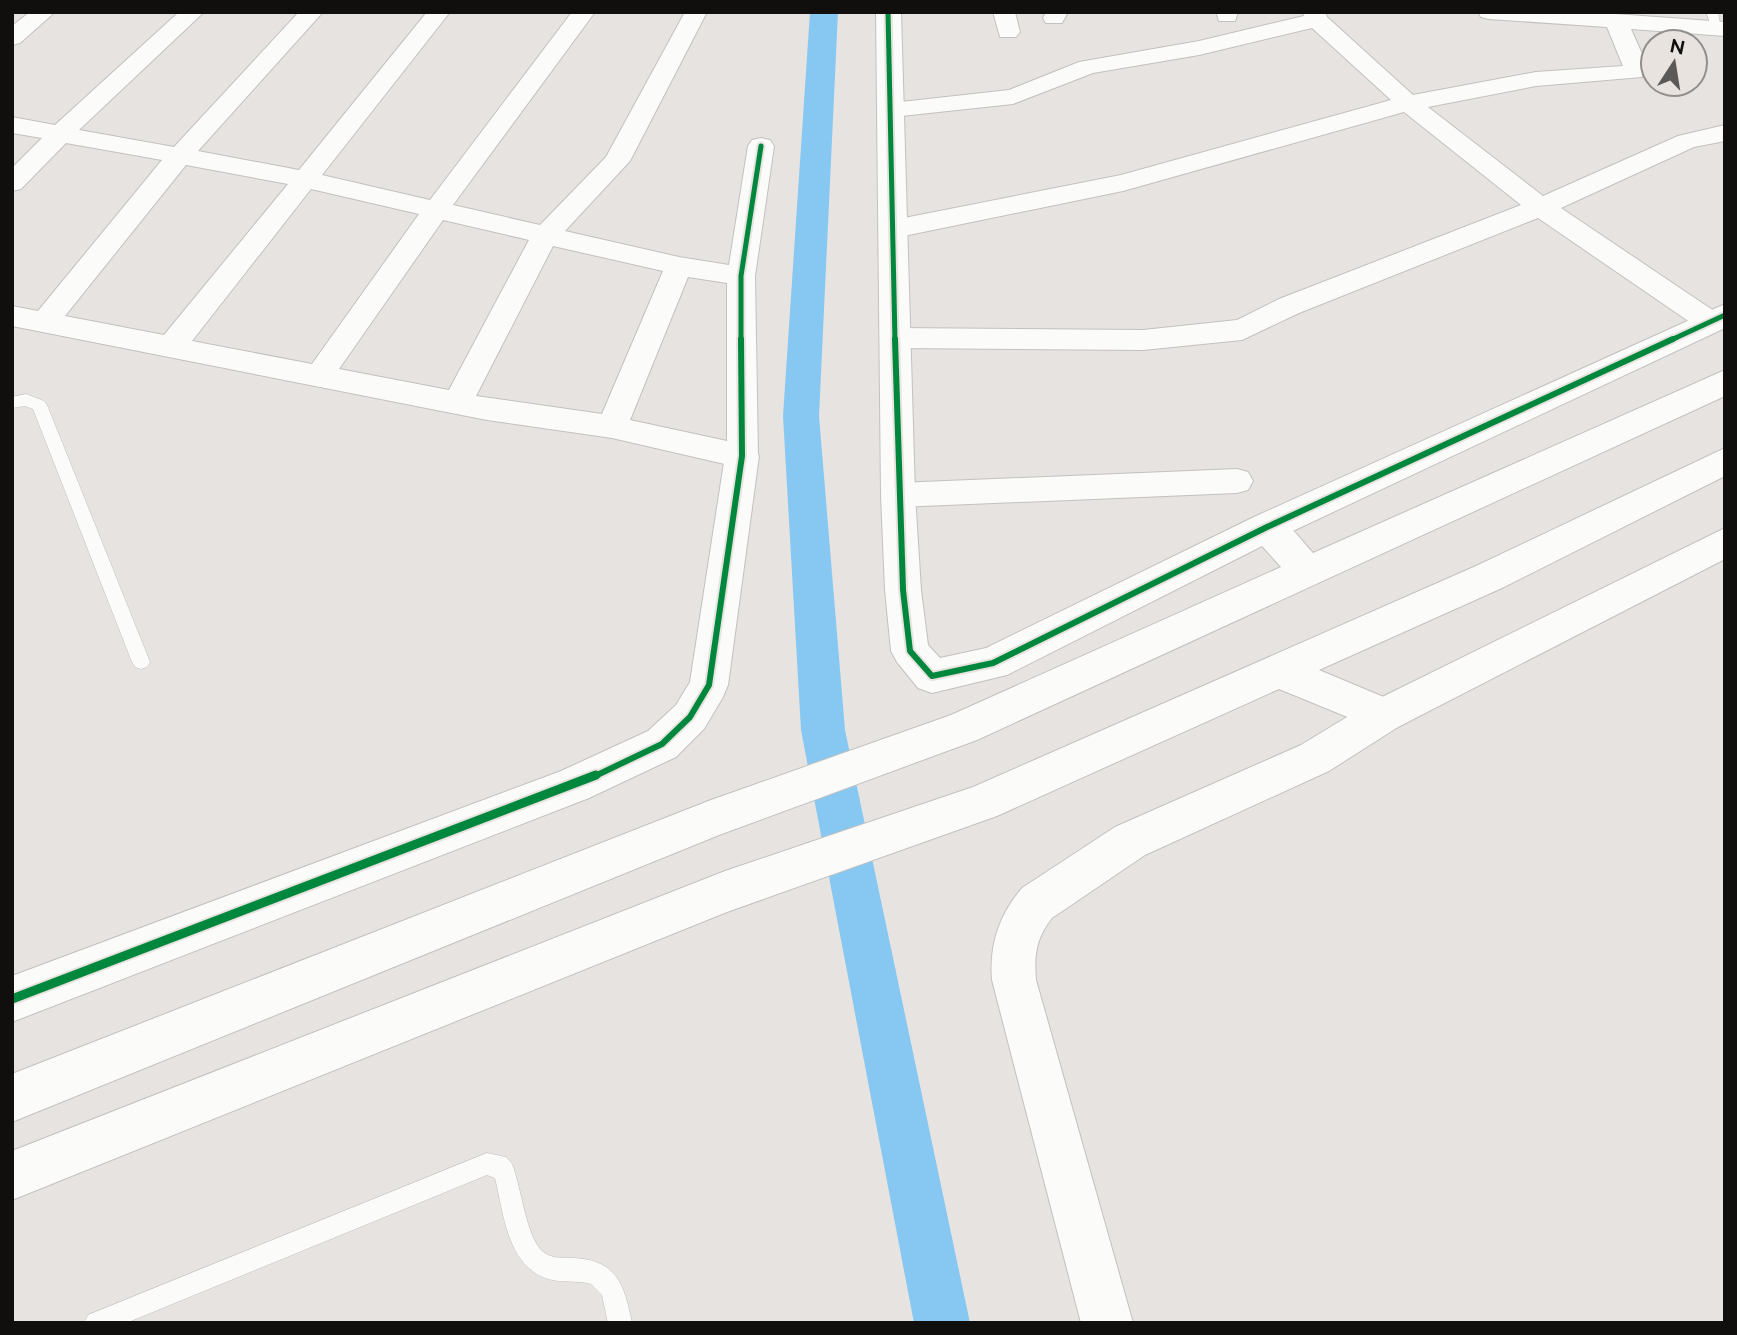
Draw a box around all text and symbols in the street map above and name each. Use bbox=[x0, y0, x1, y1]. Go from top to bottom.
north arrow bbox=[1639, 28, 1709, 98]
text: N bbox=[1668, 34, 1687, 59]

